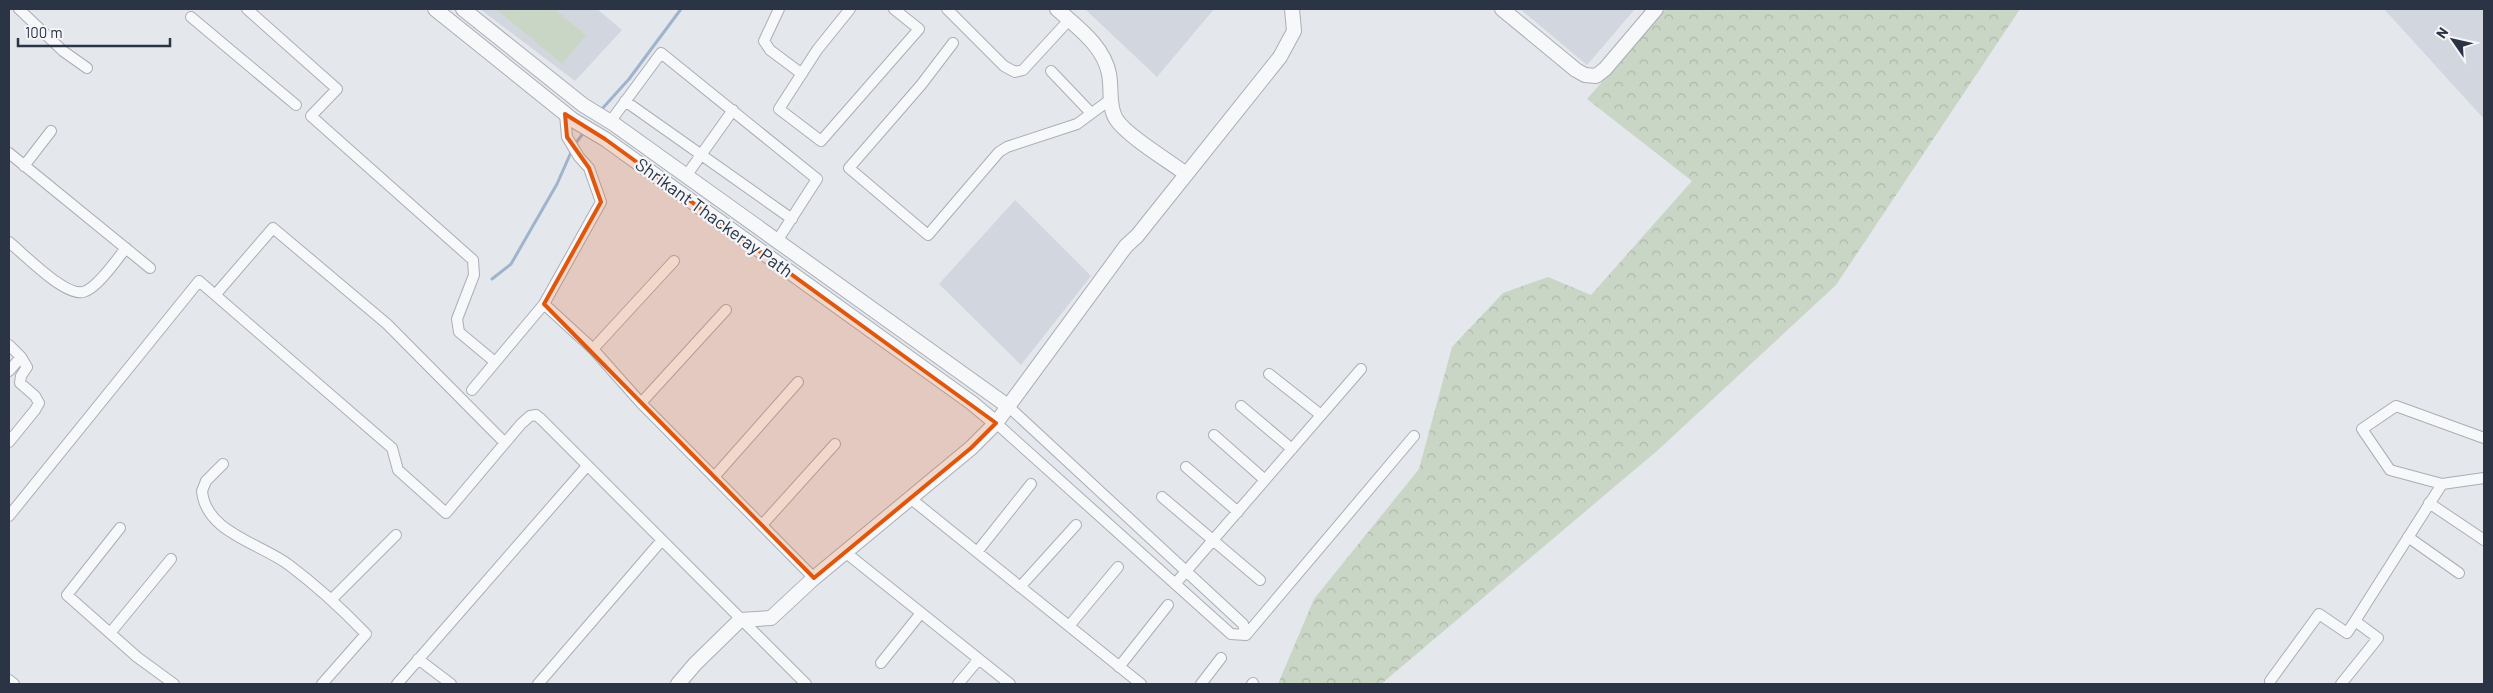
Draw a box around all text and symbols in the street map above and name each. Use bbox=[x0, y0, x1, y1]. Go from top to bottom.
scale bar bbox=[18, 15, 170, 47]
north arrow bbox=[2428, 15, 2478, 65]
text: 100 m bbox=[25, 23, 63, 41]
text: N bbox=[2432, 24, 2451, 41]
street label: Shrikant Thackeray Path bbox=[631, 153, 798, 282]

